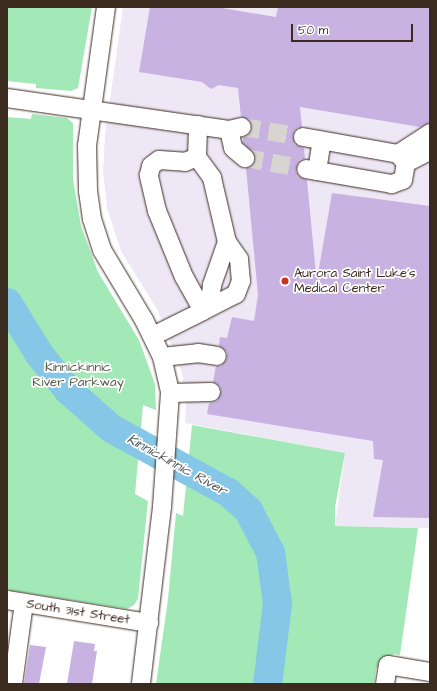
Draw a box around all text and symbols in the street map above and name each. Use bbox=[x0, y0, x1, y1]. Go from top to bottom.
scale bar bbox=[293, 16, 415, 42]
text: 50 m bbox=[298, 22, 328, 39]
place label: Aurora Saint Luke's Medical Center bbox=[294, 266, 416, 297]
marker: Aurora Saint Luke's Medical Center bbox=[279, 275, 291, 287]
park label: Kinnickinnic River Parkway bbox=[32, 360, 124, 391]
water label: Kinnickinnic River bbox=[124, 431, 230, 499]
street label: South 31st Street bbox=[25, 596, 131, 628]

